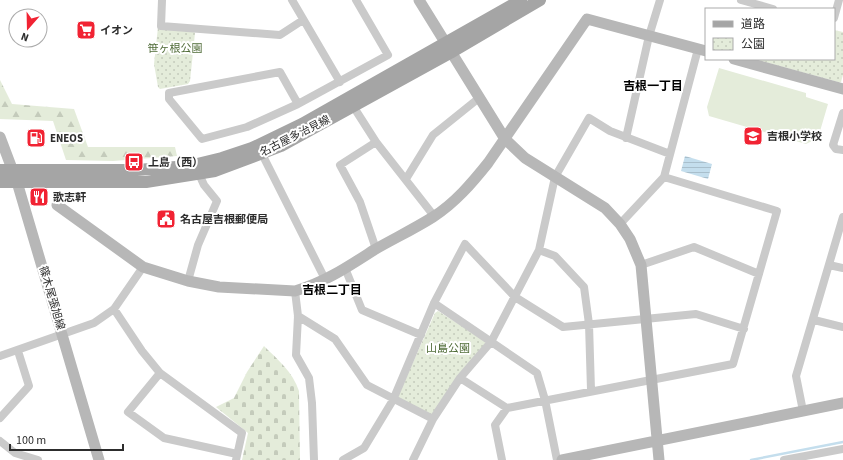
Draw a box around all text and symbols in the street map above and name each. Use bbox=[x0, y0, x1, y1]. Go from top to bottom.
north arrow bbox=[8, 8, 48, 48]
legend bbox=[705, 8, 835, 60]
text: 道路 bbox=[741, 16, 765, 33]
supermarket icon: イオン bbox=[75, 19, 97, 41]
place label: イオン bbox=[100, 23, 133, 38]
text: N bbox=[19, 29, 31, 45]
text: 公園 bbox=[741, 36, 765, 53]
park label: 笹ヶ根公園 bbox=[148, 41, 203, 56]
district label: 吉根一丁目 bbox=[623, 78, 683, 95]
street label: 名古屋多治見線 bbox=[257, 112, 333, 160]
school or university icon: 吉根小学校 bbox=[742, 125, 764, 147]
fuel station icon: ENEOS bbox=[25, 127, 47, 149]
place label: 吉根小学校 bbox=[767, 129, 822, 144]
place label: ENEOS bbox=[50, 131, 83, 146]
bus stop icon: 上島（西） bbox=[123, 151, 145, 173]
place label: 上島（西） bbox=[148, 155, 203, 170]
restaurant icon: 歌志軒 bbox=[28, 186, 50, 208]
place label: 歌志軒 bbox=[53, 190, 86, 205]
public building icon: 名古屋吉根郵便局 bbox=[155, 208, 177, 230]
place label: 名古屋吉根郵便局 bbox=[180, 212, 268, 227]
street label: 篠木尾張旭線 bbox=[36, 264, 68, 332]
district label: 吉根二丁目 bbox=[302, 282, 362, 299]
park label: 山島公園 bbox=[426, 341, 470, 356]
scale bar bbox=[10, 426, 123, 452]
text: 100 m bbox=[16, 432, 46, 449]

